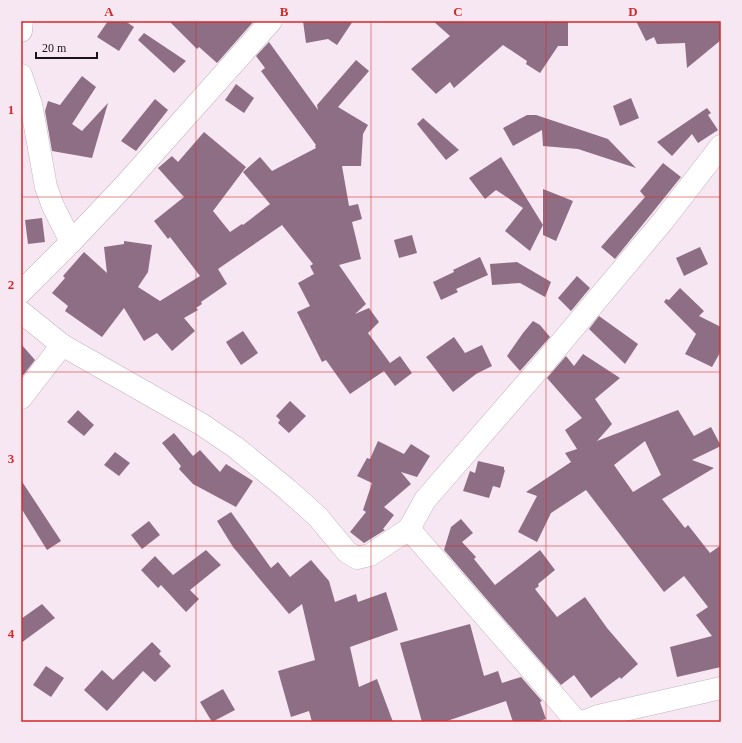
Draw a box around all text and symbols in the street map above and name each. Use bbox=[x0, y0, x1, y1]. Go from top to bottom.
text: A bbox=[104, 4, 114, 19]
text: B bbox=[280, 4, 289, 19]
text: C bbox=[453, 4, 463, 19]
text: D bbox=[628, 4, 638, 19]
scale bar bbox=[36, 34, 97, 60]
text: 20 m bbox=[42, 41, 67, 55]
text: 1 bbox=[8, 102, 14, 117]
text: 2 bbox=[8, 277, 14, 292]
text: 3 bbox=[8, 451, 15, 466]
text: 4 bbox=[8, 626, 15, 641]

